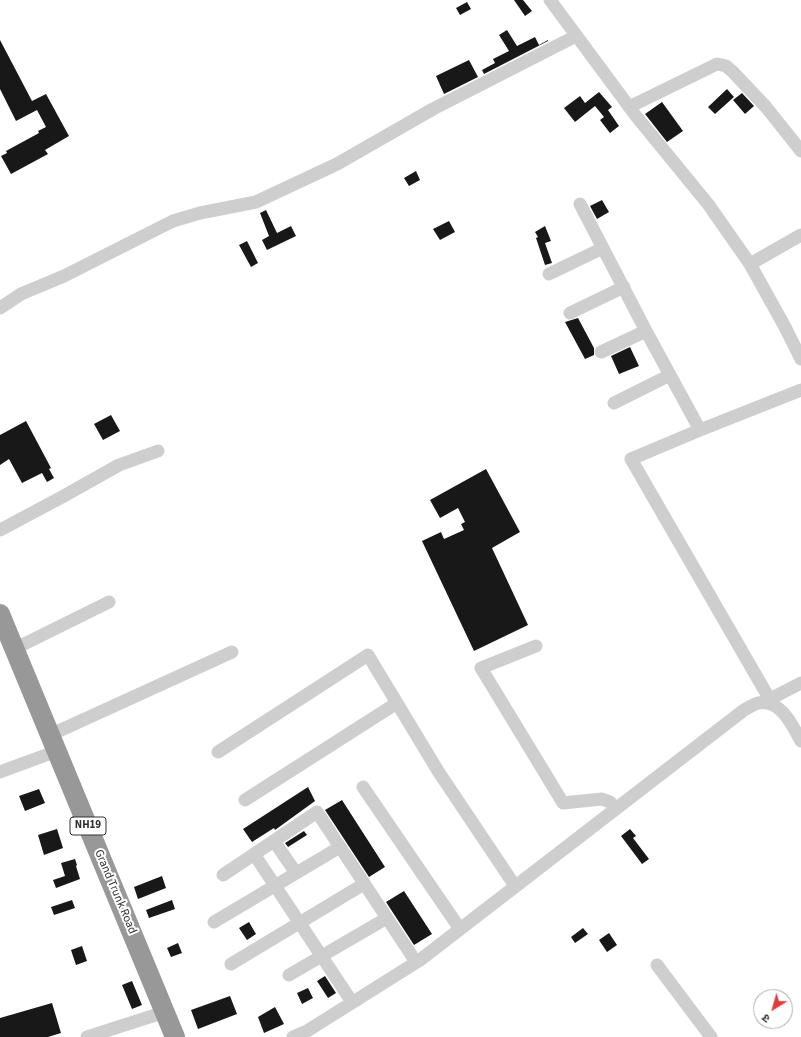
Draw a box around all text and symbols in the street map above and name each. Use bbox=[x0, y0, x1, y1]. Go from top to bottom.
road number: NH19 bbox=[70, 817, 106, 835]
street label: Grand Trunk Road bbox=[91, 848, 139, 936]
north arrow bbox=[753, 989, 793, 1029]
text: उ bbox=[759, 1010, 773, 1026]

